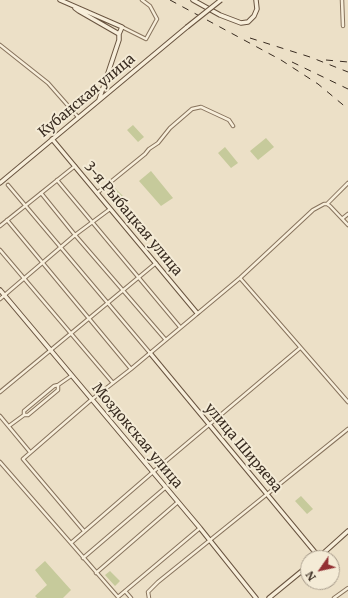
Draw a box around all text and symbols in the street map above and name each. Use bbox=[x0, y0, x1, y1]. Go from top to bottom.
street label: Кубанская улица bbox=[35, 51, 139, 141]
street label: 3-я Рыбацкая улица bbox=[80, 159, 186, 279]
street label: Моздокская улица bbox=[88, 380, 186, 492]
street label: улица Ширяева bbox=[201, 400, 285, 496]
north arrow bbox=[300, 550, 340, 590]
text: N bbox=[303, 569, 319, 584]

